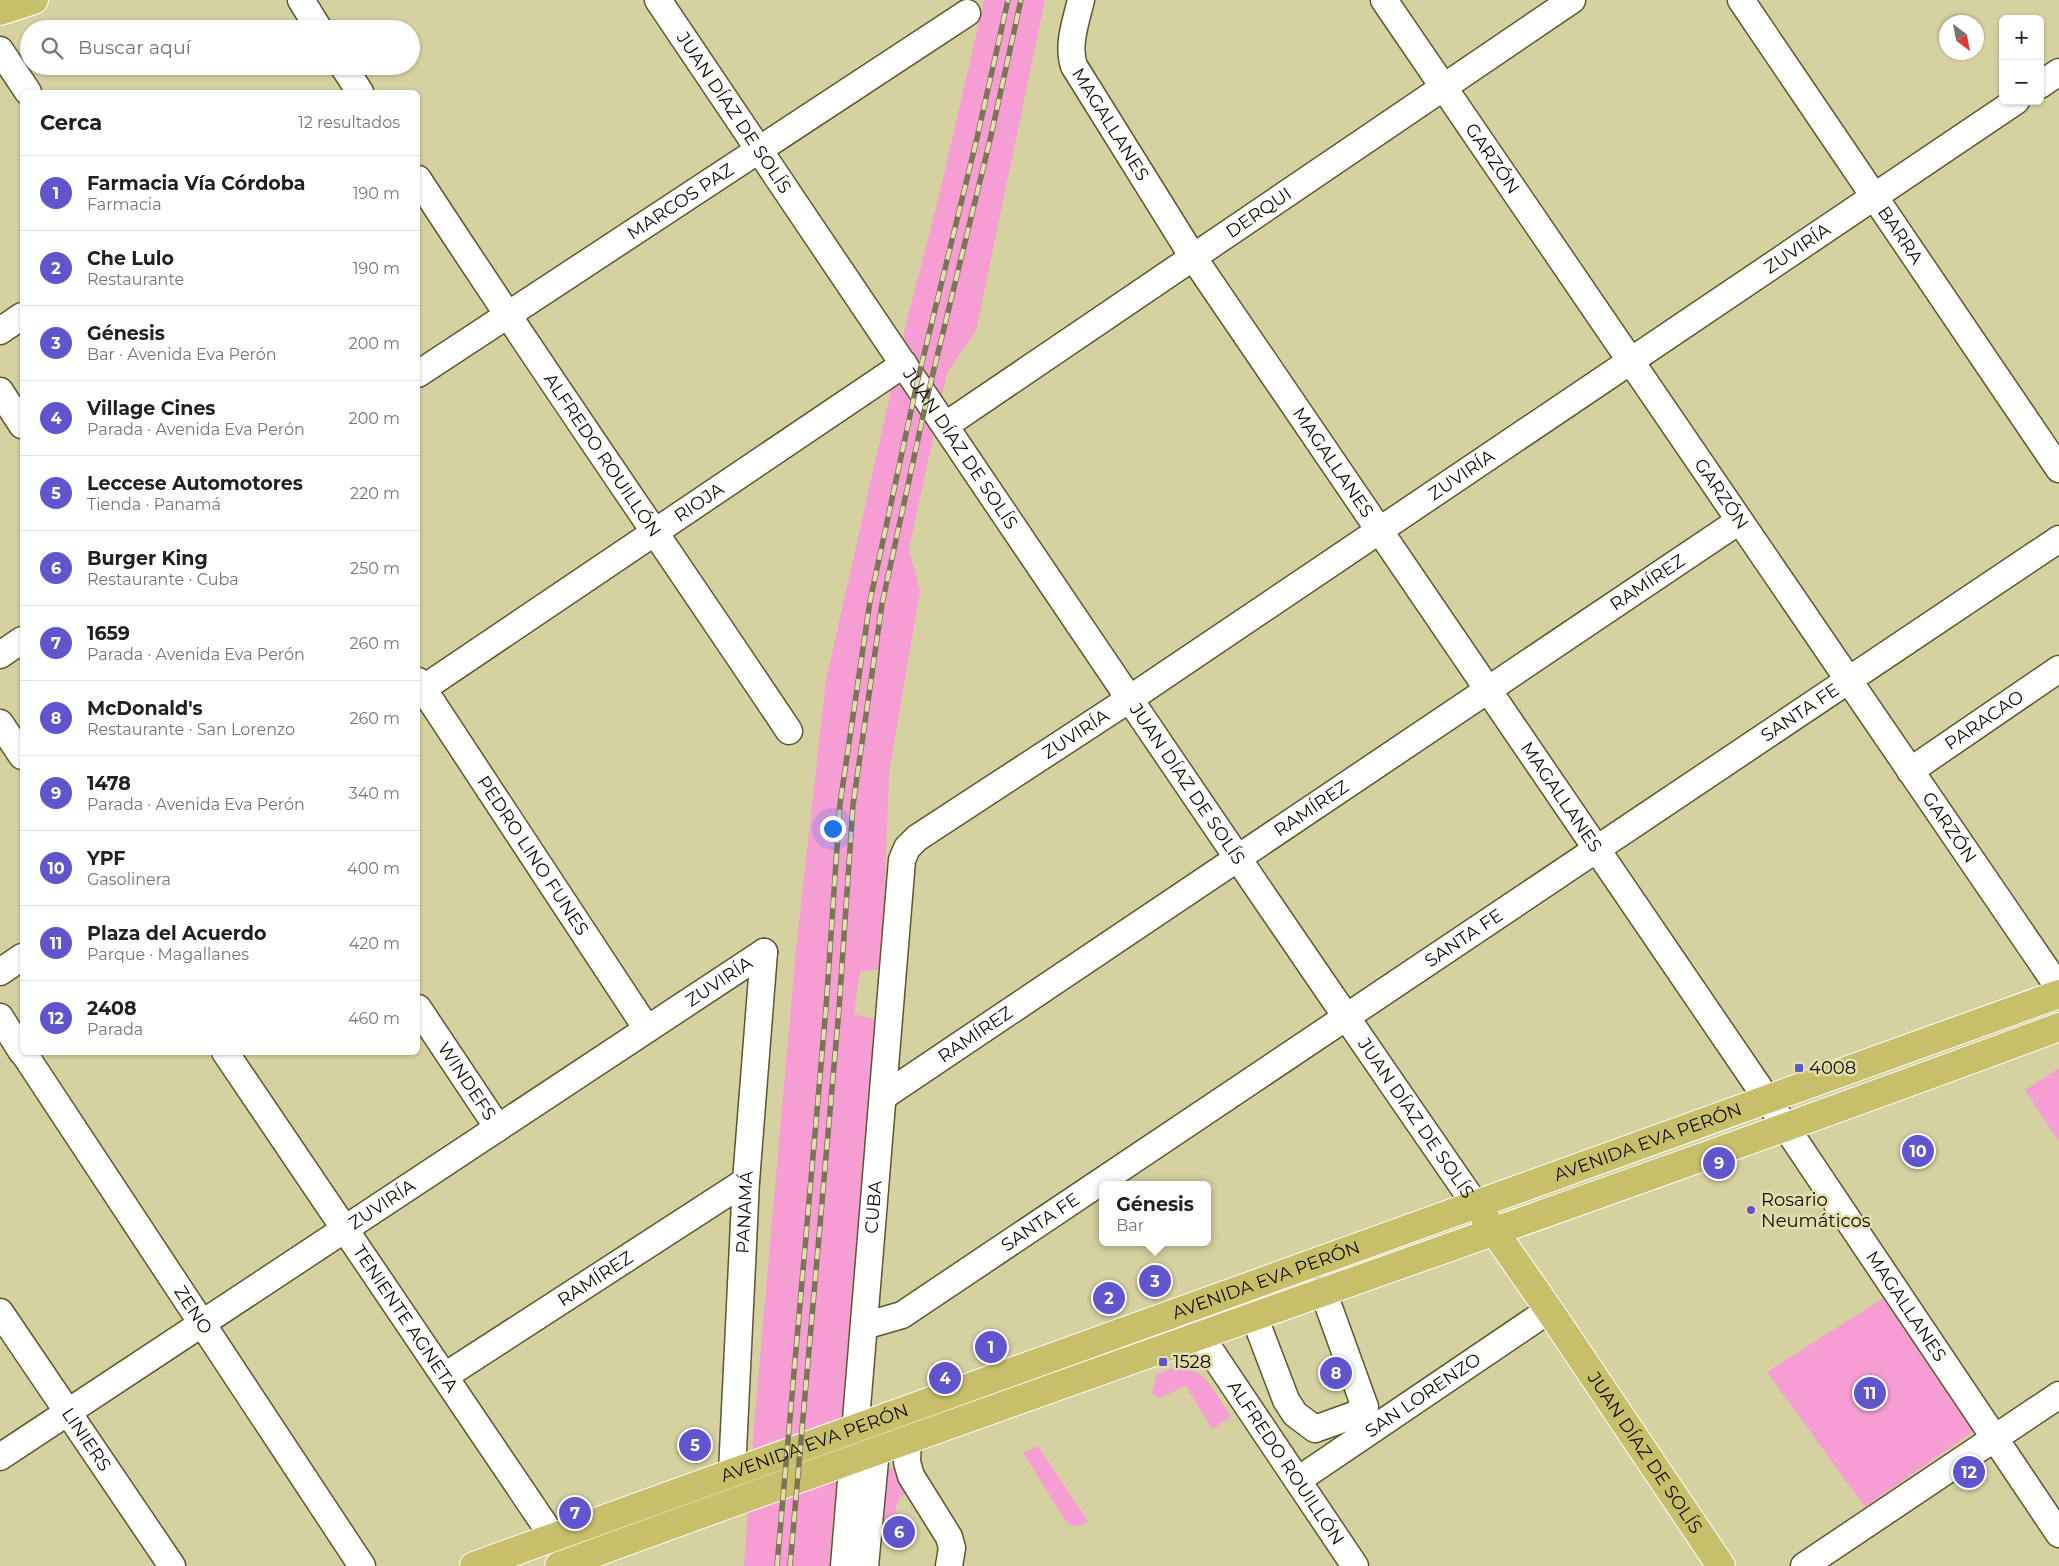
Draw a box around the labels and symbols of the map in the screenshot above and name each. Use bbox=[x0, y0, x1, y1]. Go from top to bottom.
north arrow bbox=[1939, 15, 1984, 60]
street label: JUAN DÍAZ DE SOLÍS bbox=[671, 27, 796, 198]
street label: MAGALLANES bbox=[1067, 64, 1154, 185]
street label: GARZÓN bbox=[1460, 119, 1524, 198]
street label: MARCOS PAZ bbox=[623, 158, 738, 244]
street label: DERQUI bbox=[1222, 183, 1296, 243]
street label: BARRA bbox=[1873, 202, 1928, 268]
street label: ZUVIRÍA bbox=[1760, 218, 1835, 279]
street label: JUAN DÍAZ DE SOLÍS bbox=[898, 363, 1023, 534]
street label: ALFREDO ROUILLÓN bbox=[539, 369, 666, 541]
street label: MAGALLANES bbox=[1288, 403, 1378, 522]
street label: ZUVIRÍA bbox=[1424, 445, 1499, 505]
street label: GARZÓN bbox=[1689, 454, 1753, 533]
street label: RIOJA bbox=[670, 478, 728, 527]
street label: RAMÍREZ bbox=[1606, 549, 1689, 616]
street label: SANTA FE bbox=[1757, 679, 1843, 747]
street label: PARACAO bbox=[1940, 685, 2028, 755]
street label: JUAN DÍAZ DE SOLÍS bbox=[1124, 699, 1250, 869]
street label: ZUVIRÍA bbox=[1038, 704, 1113, 764]
street label: MAGALLANES bbox=[1516, 738, 1607, 856]
street label: PEDRO LINO FUNES bbox=[472, 772, 593, 940]
street label: RAMÍREZ bbox=[1270, 776, 1353, 842]
street label: GARZÓN bbox=[1917, 788, 1981, 867]
your location bbox=[820, 816, 846, 842]
street label: SANTA FE bbox=[1421, 904, 1507, 972]
street label: ZUVIRÍA bbox=[682, 952, 757, 1012]
street label: RAMÍREZ bbox=[934, 1002, 1017, 1068]
street label: JUAN DÍAZ DE SOLÍS bbox=[1352, 1033, 1479, 1203]
street label: WINDEFS bbox=[433, 1038, 501, 1124]
place label: 4008 bbox=[1809, 1057, 1856, 1079]
marker: 4008 bbox=[1793, 1062, 1805, 1074]
street label: AVENIDA EVA PERÓN bbox=[1551, 1098, 1745, 1186]
pin: 10 bbox=[1902, 1132, 1934, 1170]
pin: 9 bbox=[1703, 1144, 1735, 1182]
street label: PANAMÁ bbox=[732, 1170, 758, 1254]
street label: ZUVIRÍA bbox=[345, 1175, 420, 1234]
street label: CUBA bbox=[860, 1180, 887, 1235]
street label: SANTA FE bbox=[997, 1188, 1083, 1256]
place label: Rosario Neumáticos bbox=[1761, 1189, 1871, 1232]
marker: Rosario Neumáticos bbox=[1745, 1204, 1757, 1216]
street label: AVENIDA EVA PERÓN bbox=[1169, 1236, 1363, 1324]
street label: TENIENTE AGNETA bbox=[348, 1241, 463, 1396]
street label: RAMÍREZ bbox=[553, 1246, 637, 1311]
street label: MAGALLANES bbox=[1861, 1247, 1951, 1366]
pin: 3 bbox=[1139, 1262, 1171, 1300]
pin: 2 bbox=[1093, 1279, 1125, 1317]
street label: ZENO bbox=[169, 1282, 217, 1338]
pin: 1 bbox=[975, 1328, 1007, 1366]
street label: SAN LORENZO bbox=[1361, 1348, 1485, 1442]
place label: 1528 bbox=[1173, 1351, 1211, 1373]
pin: 8 bbox=[1320, 1354, 1352, 1392]
marker: 1528 bbox=[1157, 1356, 1169, 1368]
pin: 4 bbox=[929, 1359, 961, 1397]
street label: JUAN DÍAZ DE SOLÍS bbox=[1582, 1367, 1707, 1538]
pin: 11 bbox=[1854, 1374, 1886, 1412]
street label: ALFREDO ROUILLÓN bbox=[1223, 1377, 1349, 1549]
street label: AVENIDA EVA PERÓN bbox=[718, 1399, 911, 1487]
street label: LINIERS bbox=[57, 1403, 116, 1476]
pin: 5 bbox=[679, 1426, 711, 1464]
pin: 12 bbox=[1953, 1453, 1985, 1491]
pin: 7 bbox=[559, 1494, 591, 1532]
pin: 6 bbox=[883, 1513, 915, 1551]

